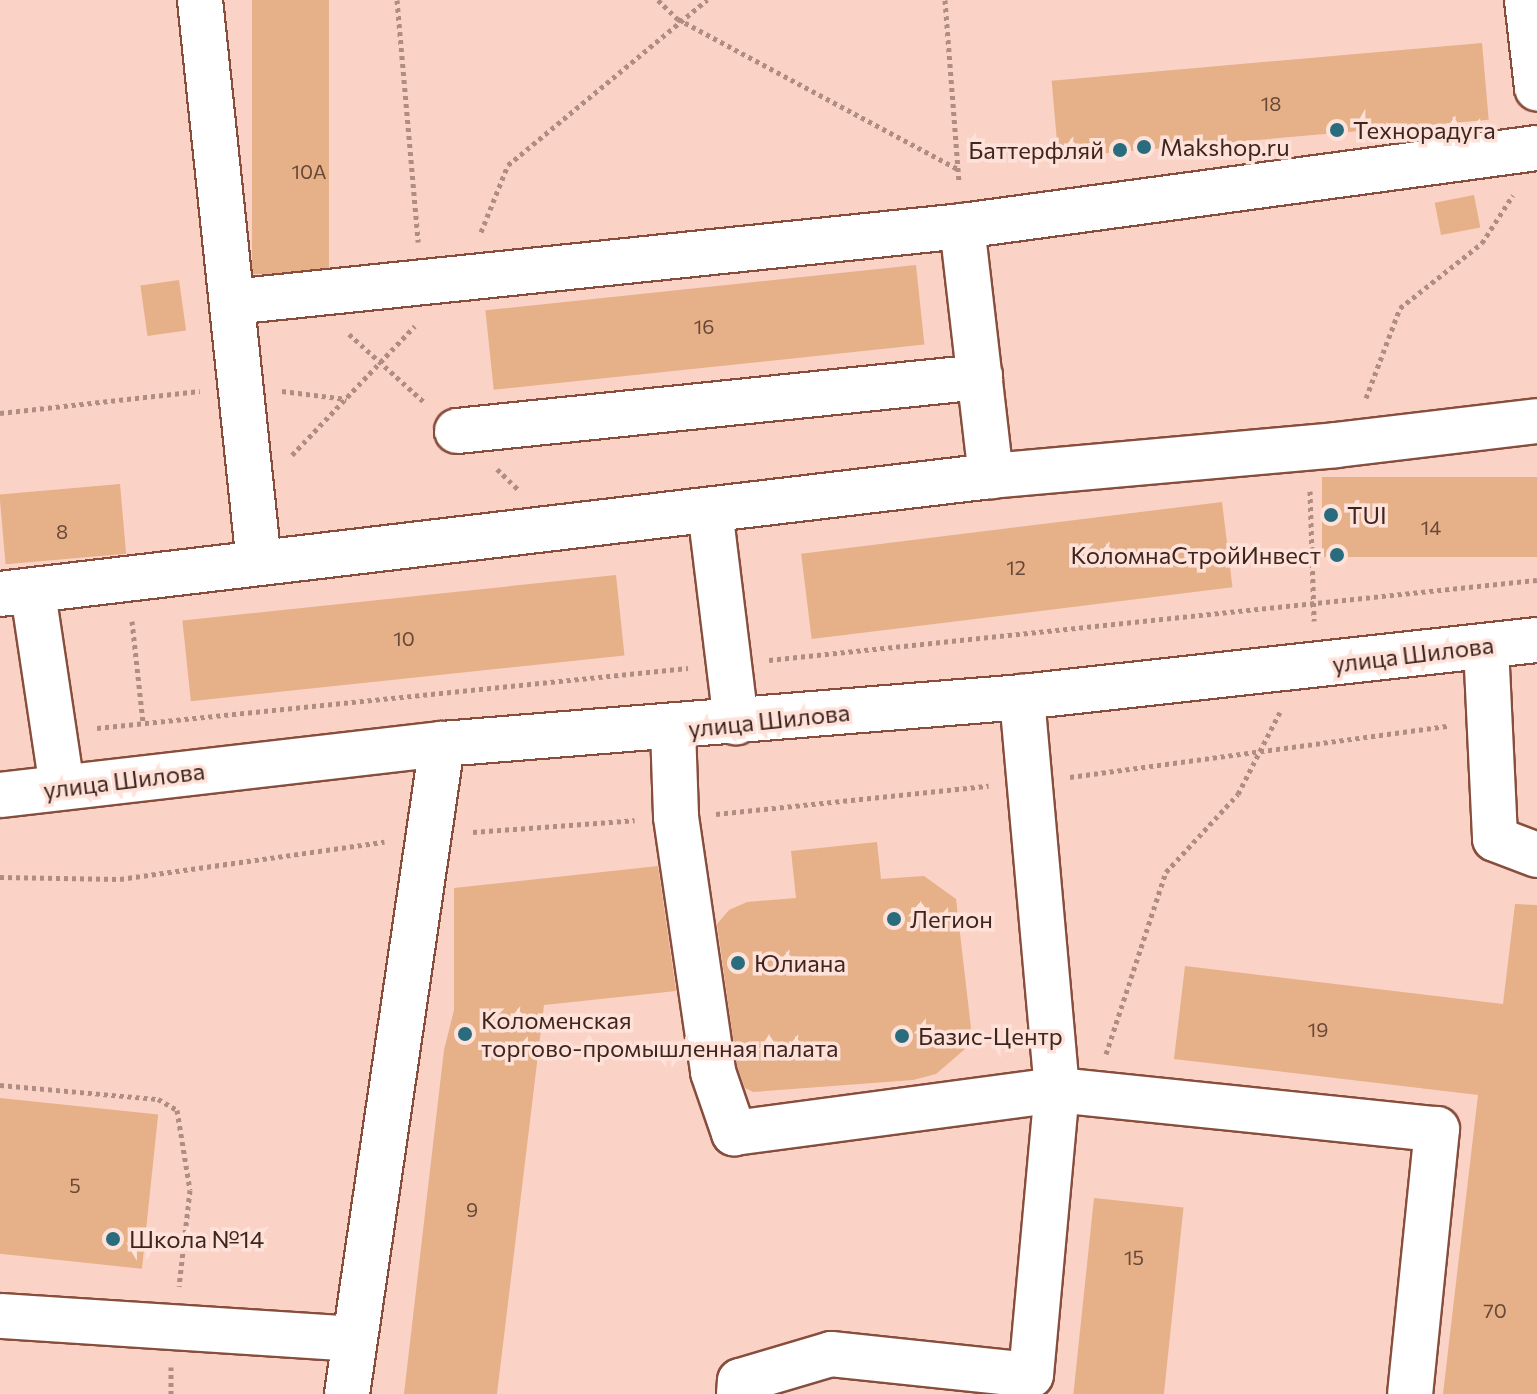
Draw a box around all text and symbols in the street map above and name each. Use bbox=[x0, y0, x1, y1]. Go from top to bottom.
house number: 18 bbox=[1261, 91, 1281, 115]
place label: Технорадуга bbox=[1353, 116, 1496, 144]
marker: Технорадуга bbox=[1328, 121, 1346, 139]
place label: Makshop.ru bbox=[1160, 133, 1290, 161]
place label: Баттерфляй bbox=[968, 136, 1104, 164]
marker: Makshop.ru bbox=[1135, 138, 1153, 156]
marker: Баттерфляй bbox=[1111, 141, 1129, 159]
house number: 10А bbox=[292, 159, 326, 183]
house number: 16 bbox=[694, 314, 714, 338]
place label: TUI bbox=[1347, 501, 1387, 529]
marker: TUI bbox=[1322, 506, 1340, 524]
house number: 14 bbox=[1421, 515, 1441, 539]
house number: 8 bbox=[56, 519, 68, 543]
place label: КоломнаСтройИнвест bbox=[1070, 541, 1321, 569]
marker: КоломнаСтройИнвест bbox=[1328, 546, 1346, 564]
house number: 12 bbox=[1006, 555, 1026, 579]
house number: 10 bbox=[393, 626, 415, 650]
street label: улица Шилова bbox=[1331, 630, 1495, 678]
street label: улица Шилова bbox=[687, 697, 851, 743]
street label: улица Шилова bbox=[42, 756, 206, 804]
place label: Легион bbox=[910, 905, 993, 933]
marker: Легион bbox=[885, 910, 903, 928]
place label: Юлиана bbox=[754, 949, 846, 977]
marker: Юлиана bbox=[729, 954, 747, 972]
place label: Коломенская торгово-промышленная палата bbox=[481, 1006, 838, 1062]
house number: 19 bbox=[1308, 1017, 1328, 1041]
place label: Базис-Центр bbox=[918, 1022, 1063, 1050]
marker: Коломенская торгово-промышленная палата bbox=[456, 1025, 474, 1043]
marker: Базис-Центр bbox=[893, 1027, 911, 1045]
house number: 5 bbox=[69, 1173, 81, 1197]
house number: 9 bbox=[466, 1197, 478, 1221]
place label: Школа №14 bbox=[129, 1225, 264, 1253]
marker: Школа №14 bbox=[104, 1230, 122, 1248]
house number: 15 bbox=[1124, 1245, 1144, 1269]
house number: 70 bbox=[1483, 1298, 1507, 1322]

